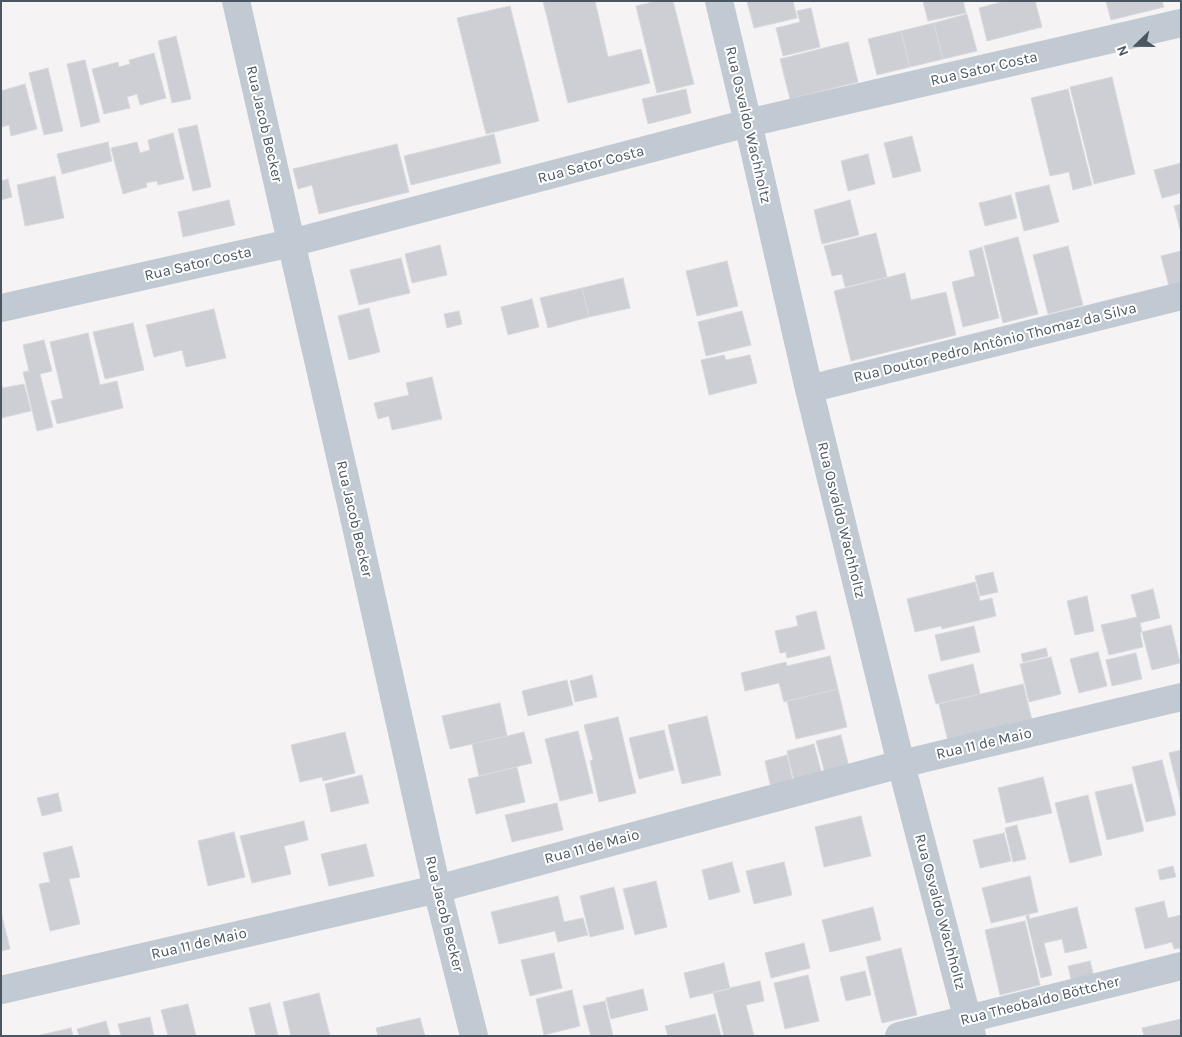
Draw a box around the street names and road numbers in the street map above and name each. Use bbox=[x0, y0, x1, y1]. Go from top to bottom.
street label: Rua Osvaldo Wachholtz bbox=[721, 45, 775, 205]
street label: Rua Sator Costa bbox=[929, 48, 1039, 90]
street label: Rua Jacob Becker bbox=[242, 64, 286, 184]
street label: Rua Sator Costa bbox=[536, 142, 646, 188]
street label: Rua Sator Costa bbox=[143, 243, 253, 285]
street label: Rua Doutor Pedro Antônio Thomaz da Silva bbox=[852, 299, 1138, 387]
street label: Rua Osvaldo Wachholtz bbox=[813, 440, 869, 600]
street label: Rua Jacob Becker bbox=[332, 459, 376, 579]
street label: Rua 11 de Maio bbox=[935, 724, 1033, 764]
street label: Rua 11 de Maio bbox=[543, 826, 641, 868]
street label: Rua Osvaldo Wachholtz bbox=[911, 832, 969, 992]
street label: Rua Jacob Becker bbox=[421, 854, 467, 974]
street label: Rua 11 de Maio bbox=[150, 924, 248, 964]
street label: Rua Theobaldo Böttcher bbox=[959, 973, 1121, 1029]

